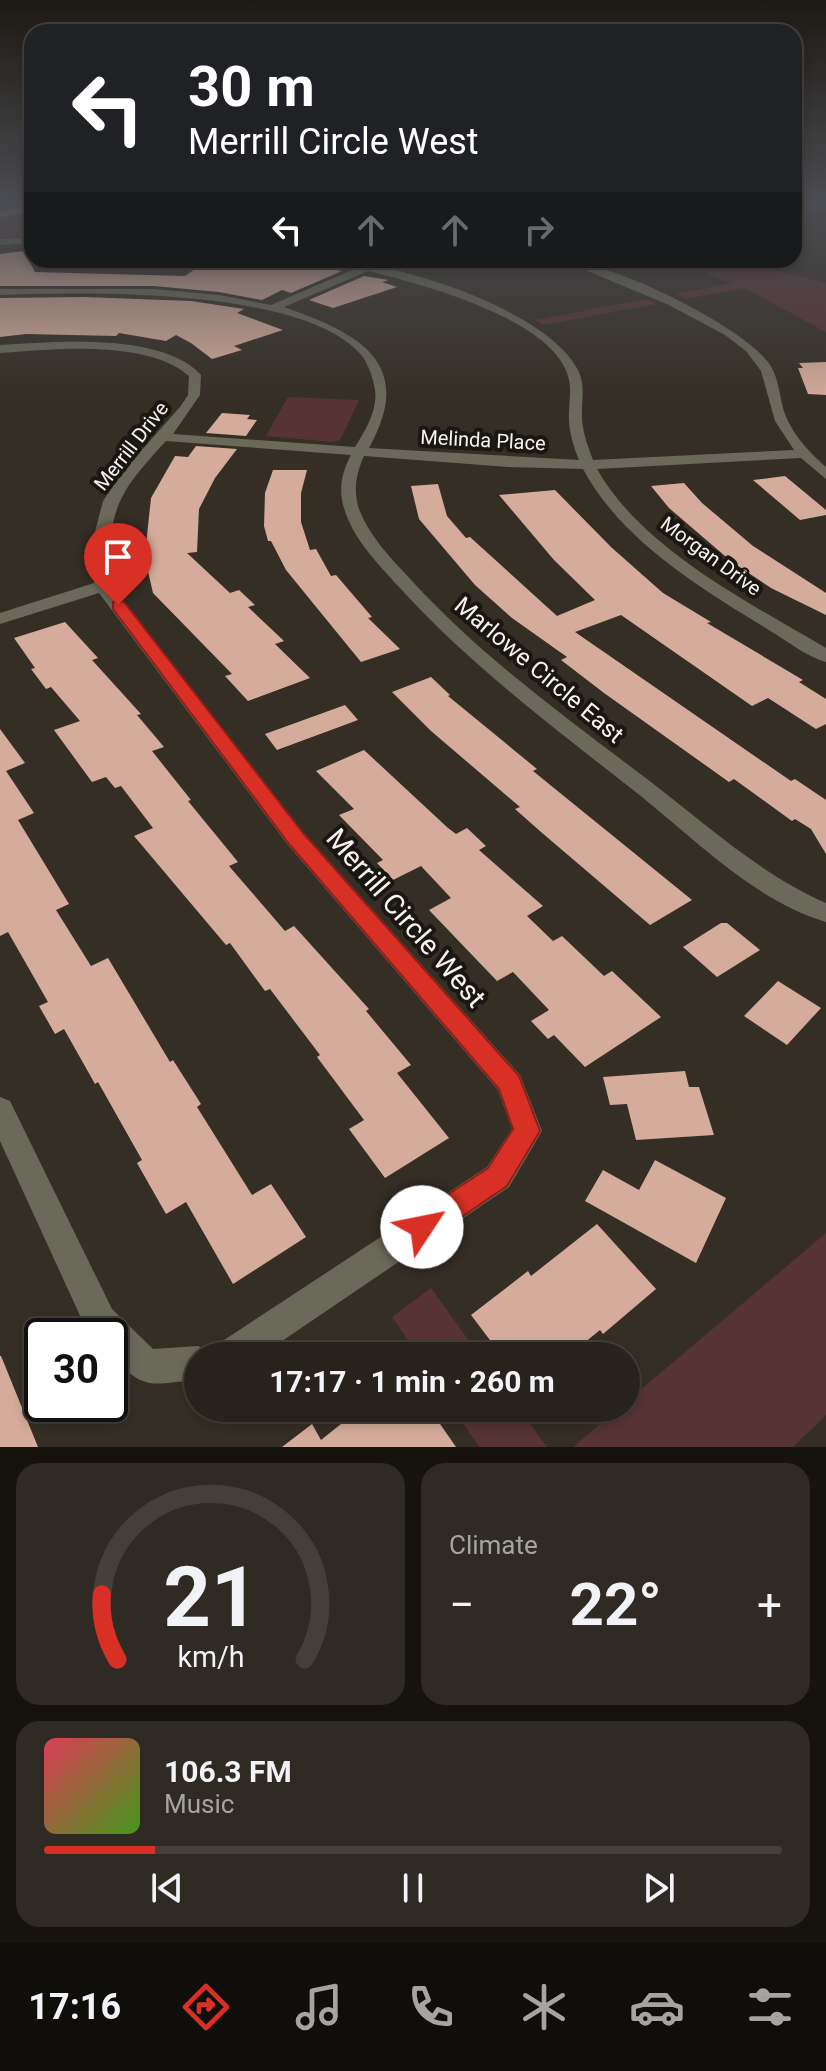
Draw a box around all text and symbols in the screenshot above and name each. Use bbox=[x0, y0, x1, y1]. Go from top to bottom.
text: 30 m bbox=[188, 54, 315, 120]
icon: left bbox=[56, 56, 160, 160]
text: Merrill Circle West bbox=[188, 121, 479, 163]
icon: left bbox=[265, 208, 309, 252]
icon: ahead bbox=[349, 208, 393, 252]
icon: ahead bbox=[433, 208, 477, 252]
icon: right bbox=[517, 208, 561, 252]
street label: Merrill Drive bbox=[89, 397, 173, 495]
street label: Melinda Place bbox=[420, 425, 546, 455]
street label: Morgan Drive bbox=[656, 511, 766, 601]
pin bbox=[84, 523, 152, 605]
icon: arrive bbox=[96, 535, 140, 579]
street label: Marlowe Circle East bbox=[449, 591, 629, 749]
street label: Merrill Circle West bbox=[319, 822, 493, 1014]
position arrow bbox=[380, 1185, 464, 1269]
speed limit sign: 30 bbox=[24, 1318, 128, 1422]
text: 17:17 · 1 min · 260 m bbox=[269, 1364, 555, 1399]
text: Climate bbox=[449, 1530, 538, 1560]
text: 21 bbox=[163, 1549, 258, 1646]
text: 22° bbox=[569, 1569, 662, 1640]
text: − bbox=[449, 1579, 474, 1631]
text: + bbox=[757, 1579, 782, 1631]
text: km/h bbox=[177, 1640, 244, 1674]
text: 106.3 FM bbox=[164, 1754, 292, 1789]
text: Music bbox=[164, 1789, 234, 1819]
icon: previous bbox=[145, 1866, 189, 1910]
icon: pause bbox=[391, 1866, 435, 1910]
icon: next bbox=[637, 1866, 681, 1910]
icon: directions bbox=[178, 1979, 234, 2035]
icon: music bbox=[291, 1979, 347, 2035]
icon: phone bbox=[403, 1979, 459, 2035]
icon: climate bbox=[516, 1979, 572, 2035]
icon: car bbox=[629, 1979, 685, 2035]
icon: filters bbox=[742, 1979, 798, 2035]
text: 17:16 bbox=[28, 1986, 121, 2028]

